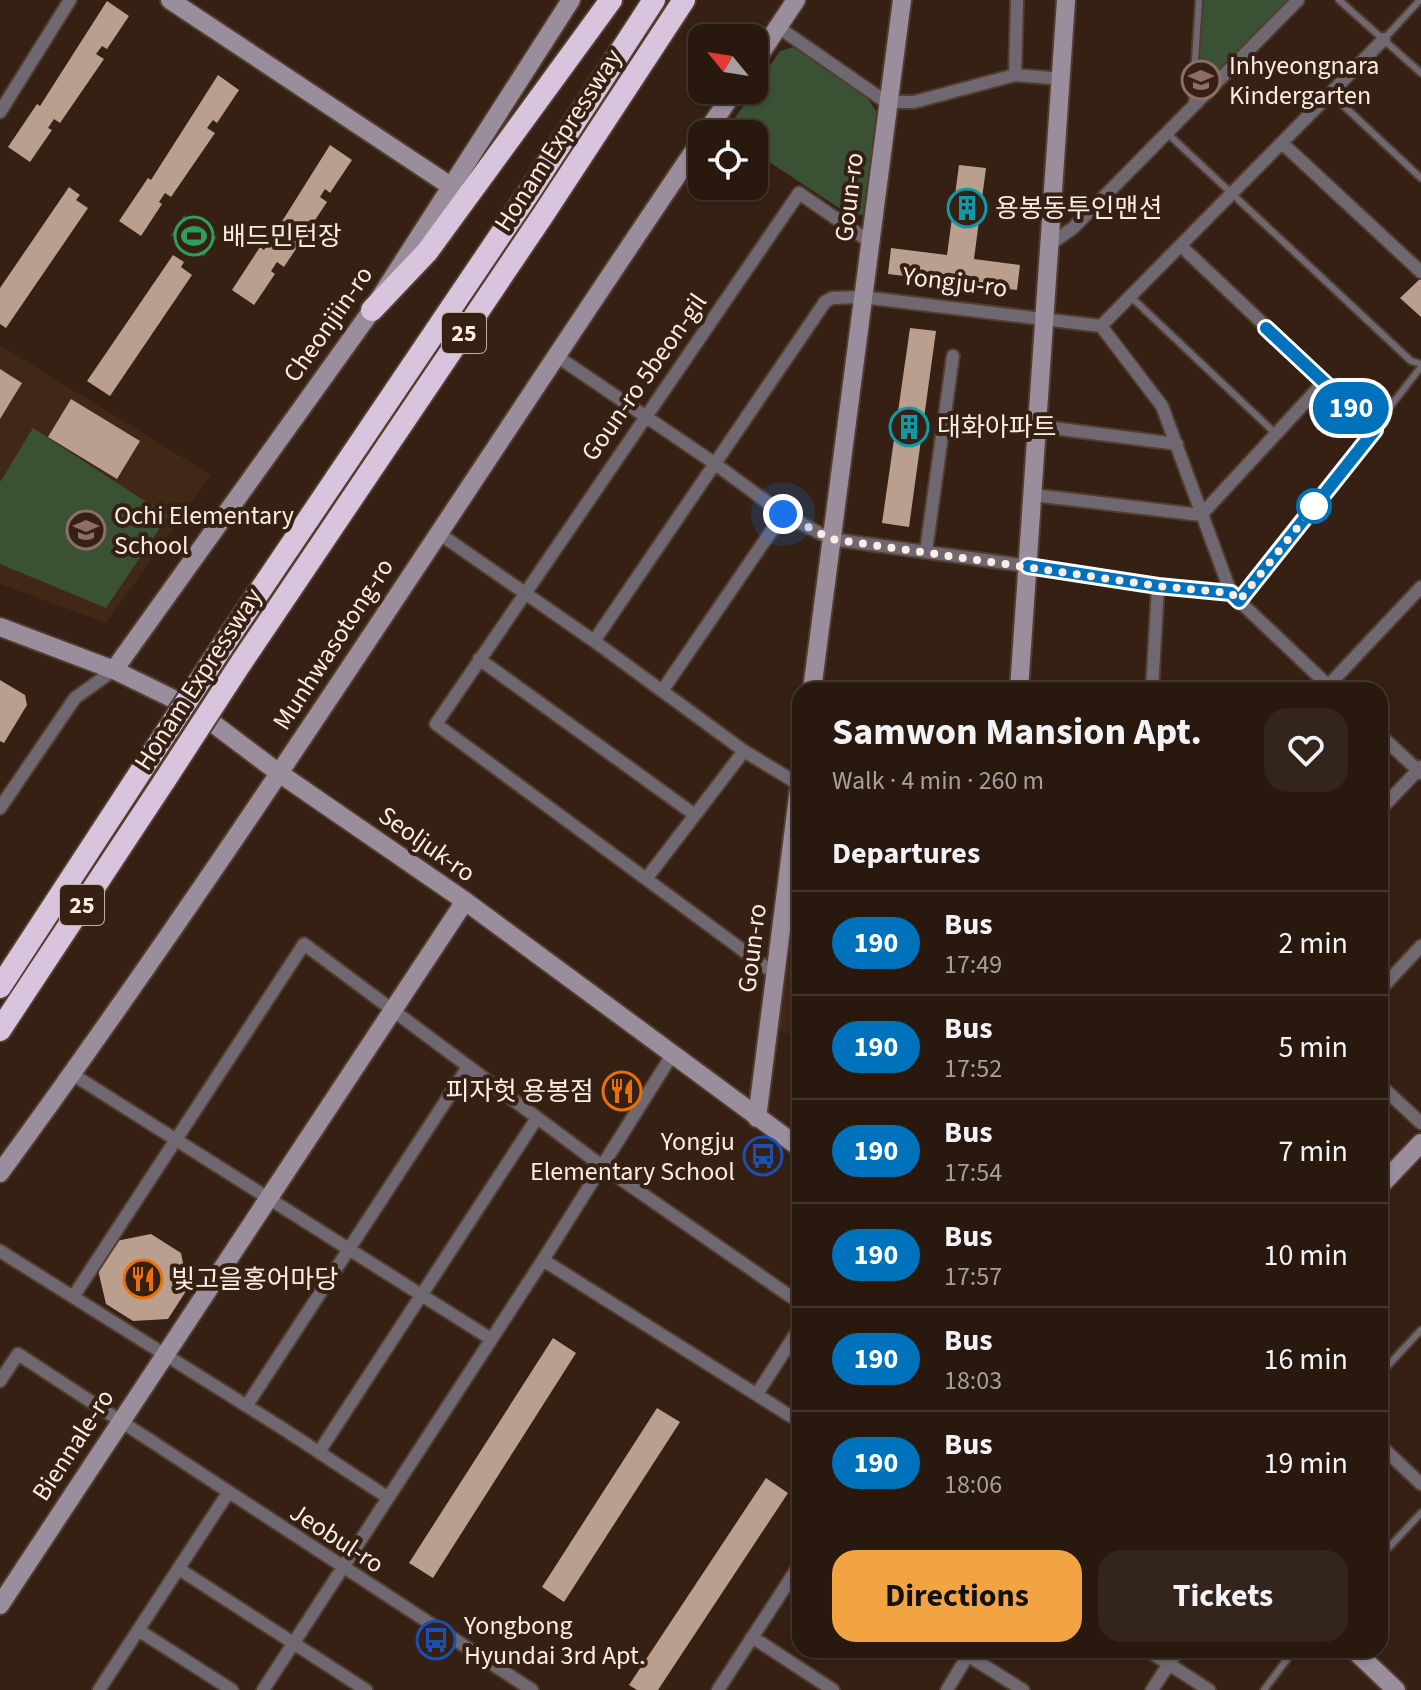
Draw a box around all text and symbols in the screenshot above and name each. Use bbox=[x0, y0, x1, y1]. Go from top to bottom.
north arrow bbox=[688, 24, 768, 104]
map controls bbox=[688, 24, 768, 200]
street label: Honam Expressway bbox=[485, 41, 631, 239]
place label: Inhyeongnara Kindergarten bbox=[1229, 47, 1379, 114]
school or university icon: Inhyeongnara Kindergarten bbox=[1180, 59, 1222, 101]
button: locate bbox=[688, 120, 768, 200]
street label: Goun-ro bbox=[825, 150, 873, 244]
building icon: 용봉동투인맨션 bbox=[946, 187, 988, 229]
place label: 용봉동투인맨션 bbox=[995, 190, 1162, 227]
sports icon: 배드민턴장 bbox=[173, 215, 215, 257]
place label: 배드민턴장 bbox=[222, 218, 342, 255]
street label: Yongju-ro bbox=[900, 257, 1009, 307]
street label: Cheonjiin-ro bbox=[274, 258, 382, 390]
street label: Goun-ro 5beon-gil bbox=[572, 286, 716, 468]
road number: 25 bbox=[442, 313, 486, 353]
line badge: 190 bbox=[1305, 382, 1397, 434]
text: 190 bbox=[1329, 388, 1373, 428]
building icon: 대화아파트 bbox=[888, 406, 930, 448]
place label: 대화아파트 bbox=[937, 409, 1057, 446]
unlabelled marker bbox=[1297, 489, 1331, 523]
your location bbox=[763, 494, 803, 534]
place label: Ochi Elementary School bbox=[114, 497, 294, 564]
school or university icon: Ochi Elementary School bbox=[65, 509, 107, 551]
street label: Munhwasotong-ro bbox=[263, 551, 403, 737]
street label: Honam Expressway bbox=[125, 580, 271, 778]
text: Samwon Mansion Apt. bbox=[832, 705, 1202, 759]
button: heart bbox=[1264, 708, 1348, 792]
text: Walk · 4 min · 260 m bbox=[832, 762, 1044, 799]
street label: Seoljuk-ro bbox=[371, 797, 483, 891]
text: Departures bbox=[832, 832, 980, 875]
road number: 25 bbox=[60, 885, 104, 925]
street label: Goun-ro bbox=[728, 901, 776, 995]
text: Bus bbox=[944, 903, 992, 946]
text: 2 min bbox=[1278, 922, 1348, 965]
text: 190 bbox=[854, 923, 898, 963]
text: 17:49 bbox=[944, 946, 1002, 983]
text: Bus bbox=[944, 1007, 992, 1050]
text: 5 min bbox=[1278, 1026, 1348, 1069]
text: 190 bbox=[854, 1027, 898, 1067]
text: 17:52 bbox=[944, 1050, 1002, 1087]
restaurant icon: 피자헛 용봉점 bbox=[601, 1070, 643, 1112]
place label: 피자헛 용봉점 bbox=[445, 1073, 594, 1110]
text: Bus bbox=[944, 1111, 992, 1154]
place label: Yongju Elementary School bbox=[530, 1123, 735, 1190]
text: 7 min bbox=[1278, 1130, 1348, 1173]
text: 190 bbox=[854, 1131, 898, 1171]
bus stop icon: Yongju Elementary School bbox=[742, 1135, 784, 1177]
text: 17:54 bbox=[944, 1154, 1002, 1191]
text: Bus bbox=[944, 1215, 992, 1258]
text: 10 min bbox=[1264, 1234, 1348, 1277]
text: 190 bbox=[854, 1235, 898, 1275]
restaurant icon: 빛고을홍어마당 bbox=[122, 1258, 164, 1300]
text: 17:57 bbox=[944, 1258, 1002, 1295]
place label: 빛고을홍어마당 bbox=[171, 1261, 338, 1298]
text: Bus bbox=[944, 1319, 992, 1362]
text: 16 min bbox=[1264, 1338, 1348, 1381]
text: 190 bbox=[854, 1339, 898, 1379]
text: 18:03 bbox=[944, 1362, 1002, 1399]
street label: Biennale-ro bbox=[23, 1382, 123, 1508]
text: Bus bbox=[944, 1423, 992, 1466]
text: 19 min bbox=[1264, 1442, 1348, 1485]
text: 190 bbox=[854, 1443, 898, 1483]
text: 18:06 bbox=[944, 1466, 1002, 1503]
street label: Jeobul-ro bbox=[283, 1494, 391, 1582]
button: Directions bbox=[832, 1550, 1082, 1642]
button: Tickets bbox=[1098, 1550, 1348, 1642]
place label: Yongbong Hyundai 3rd Apt. bbox=[463, 1607, 645, 1674]
bus stop icon: Yongbong Hyundai 3rd Apt. bbox=[415, 1619, 457, 1661]

